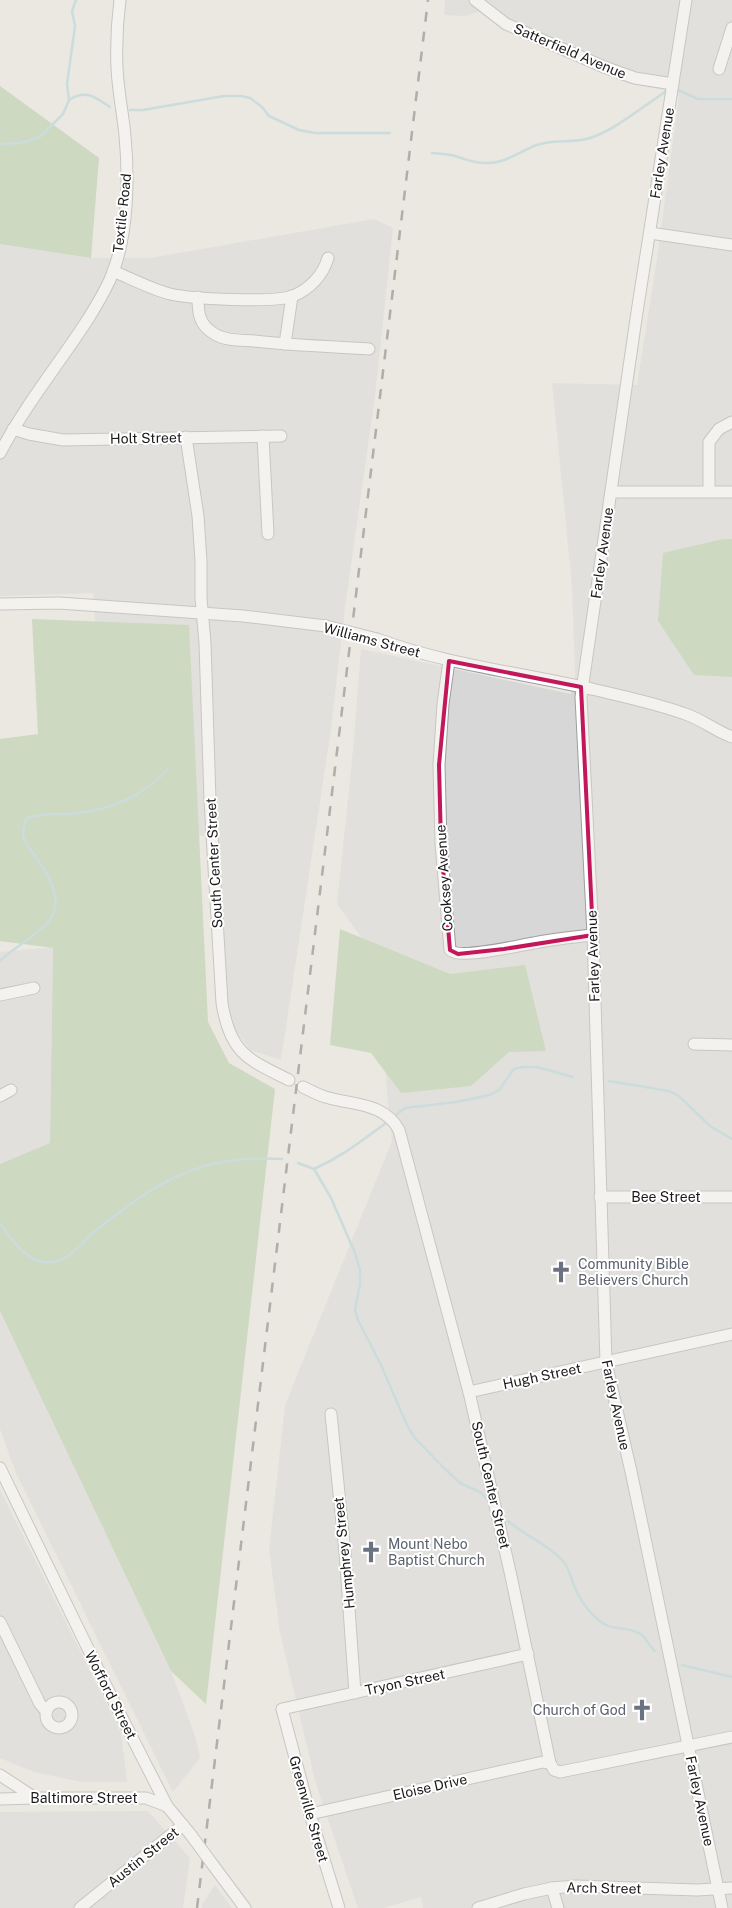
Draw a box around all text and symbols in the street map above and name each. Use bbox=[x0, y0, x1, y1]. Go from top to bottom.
street label: Satterfield Avenue bbox=[511, 20, 629, 82]
street label: Farley Avenue bbox=[647, 106, 677, 200]
street label: Textile Road bbox=[110, 173, 134, 253]
street label: Holt Street bbox=[110, 429, 182, 447]
street label: Farley Avenue bbox=[588, 506, 616, 600]
street label: Williams Street bbox=[322, 619, 422, 661]
street label: South Center Street bbox=[203, 797, 225, 929]
street label: Cooksey Avenue bbox=[432, 824, 456, 932]
street label: Farley Avenue bbox=[583, 910, 603, 1002]
street label: Bee Street bbox=[631, 1189, 701, 1205]
place label: Community Bible Believers Church bbox=[578, 1256, 689, 1288]
church icon: Community Bible Believers Church bbox=[548, 1259, 574, 1285]
street label: Farley Avenue bbox=[599, 1358, 633, 1452]
street label: Hugh Street bbox=[501, 1360, 583, 1392]
street label: South Center Street bbox=[469, 1420, 513, 1550]
street label: Humphrey Street bbox=[330, 1496, 358, 1610]
place label: Mount Nebo Baptist Church bbox=[388, 1536, 485, 1568]
church icon: Mount Nebo Baptist Church bbox=[358, 1539, 384, 1565]
street label: Wofford Street bbox=[82, 1648, 140, 1742]
street label: Tryon Street bbox=[364, 1666, 446, 1698]
church icon: Church of God bbox=[629, 1697, 655, 1723]
place label: Church of God bbox=[533, 1702, 626, 1718]
street label: Greenville Street bbox=[286, 1754, 332, 1864]
street label: Farley Avenue bbox=[683, 1754, 717, 1848]
street label: Eloise Drive bbox=[391, 1771, 469, 1803]
street label: Baltimore Street bbox=[30, 1790, 138, 1806]
street label: Austin Street bbox=[104, 1824, 182, 1890]
street label: Arch Street bbox=[566, 1879, 642, 1897]

